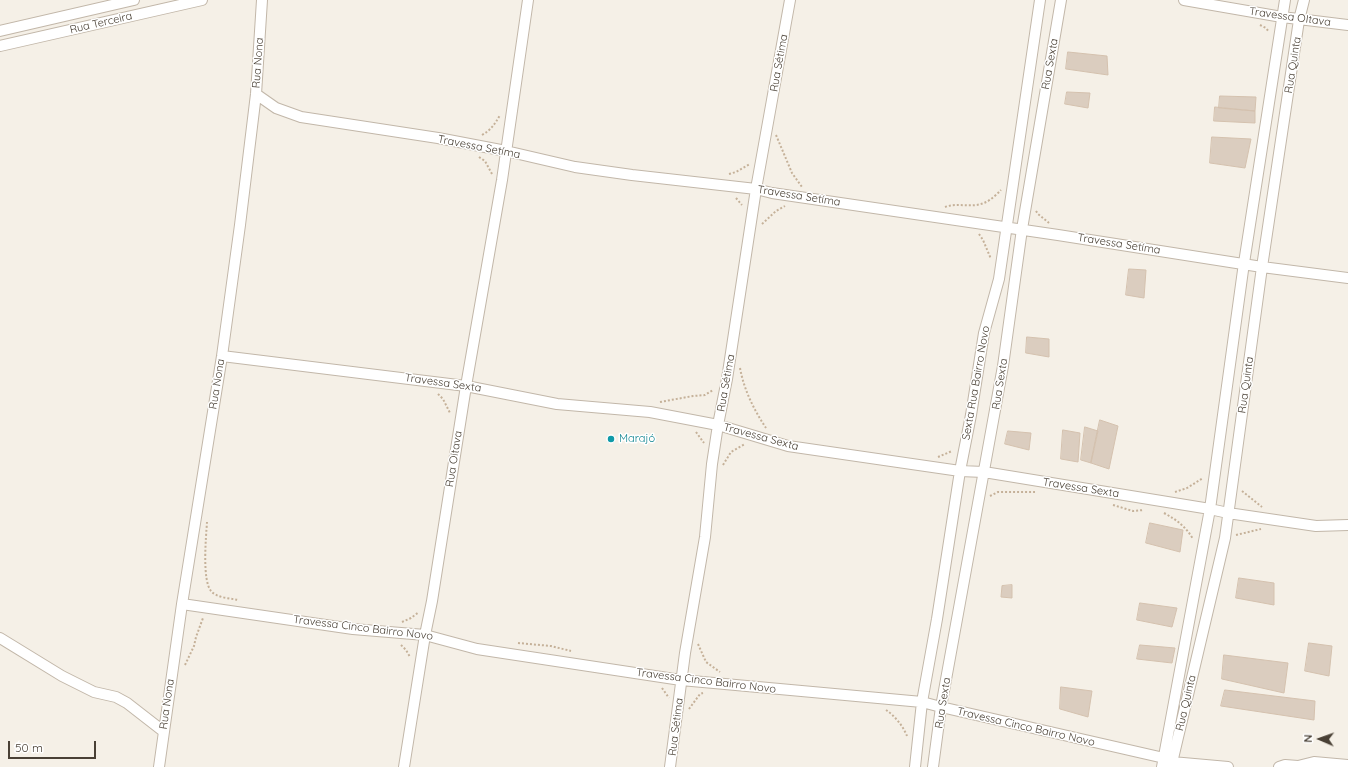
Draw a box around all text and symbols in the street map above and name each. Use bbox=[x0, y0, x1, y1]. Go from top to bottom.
street label: Travessa OItava bbox=[1248, 5, 1332, 29]
street label: Rua Terceira bbox=[68, 9, 134, 37]
street label: Rua Sétima bbox=[767, 33, 791, 93]
street label: Rua Quinta bbox=[1282, 36, 1304, 94]
street label: Rua Nona bbox=[250, 37, 266, 89]
street label: Rua Sexta bbox=[1039, 37, 1061, 91]
street label: Travessa Setíma bbox=[437, 133, 521, 161]
street label: Travessa Setíma bbox=[757, 183, 841, 209]
street label: Travessa Setíma bbox=[1077, 231, 1161, 257]
street label: Sexta Rua Bairro Novo bbox=[959, 325, 993, 441]
street label: Rua Sétima bbox=[714, 353, 738, 413]
street label: Rua Quinta bbox=[1235, 356, 1257, 414]
street label: Rua Sexta bbox=[989, 357, 1011, 411]
street label: Rua Nona bbox=[207, 358, 227, 410]
street label: Travessa Sexta bbox=[404, 371, 482, 395]
street label: Travessa Sexta bbox=[722, 421, 800, 453]
street label: Rua Oitava bbox=[443, 430, 465, 488]
place label: Marajó bbox=[619, 432, 655, 446]
marker: Marajó bbox=[606, 434, 616, 444]
street label: Travessa Sexta bbox=[1042, 475, 1120, 501]
street label: Travessa Cinco Bairro Novo bbox=[292, 613, 434, 643]
street label: Travessa Cinco Bairro Novo bbox=[635, 666, 777, 696]
street label: Rua Quinta bbox=[1173, 674, 1199, 732]
street label: Rua Sexta bbox=[932, 676, 954, 730]
street label: Rua Nona bbox=[157, 678, 177, 730]
street label: Rua Sétima bbox=[666, 697, 686, 757]
street label: Travessa Cinco Bairro Novo bbox=[956, 705, 1096, 749]
north arrow bbox=[1300, 719, 1340, 759]
scale bar bbox=[10, 733, 98, 759]
text: N bbox=[1301, 734, 1315, 743]
text: 50 m bbox=[15, 740, 43, 755]

